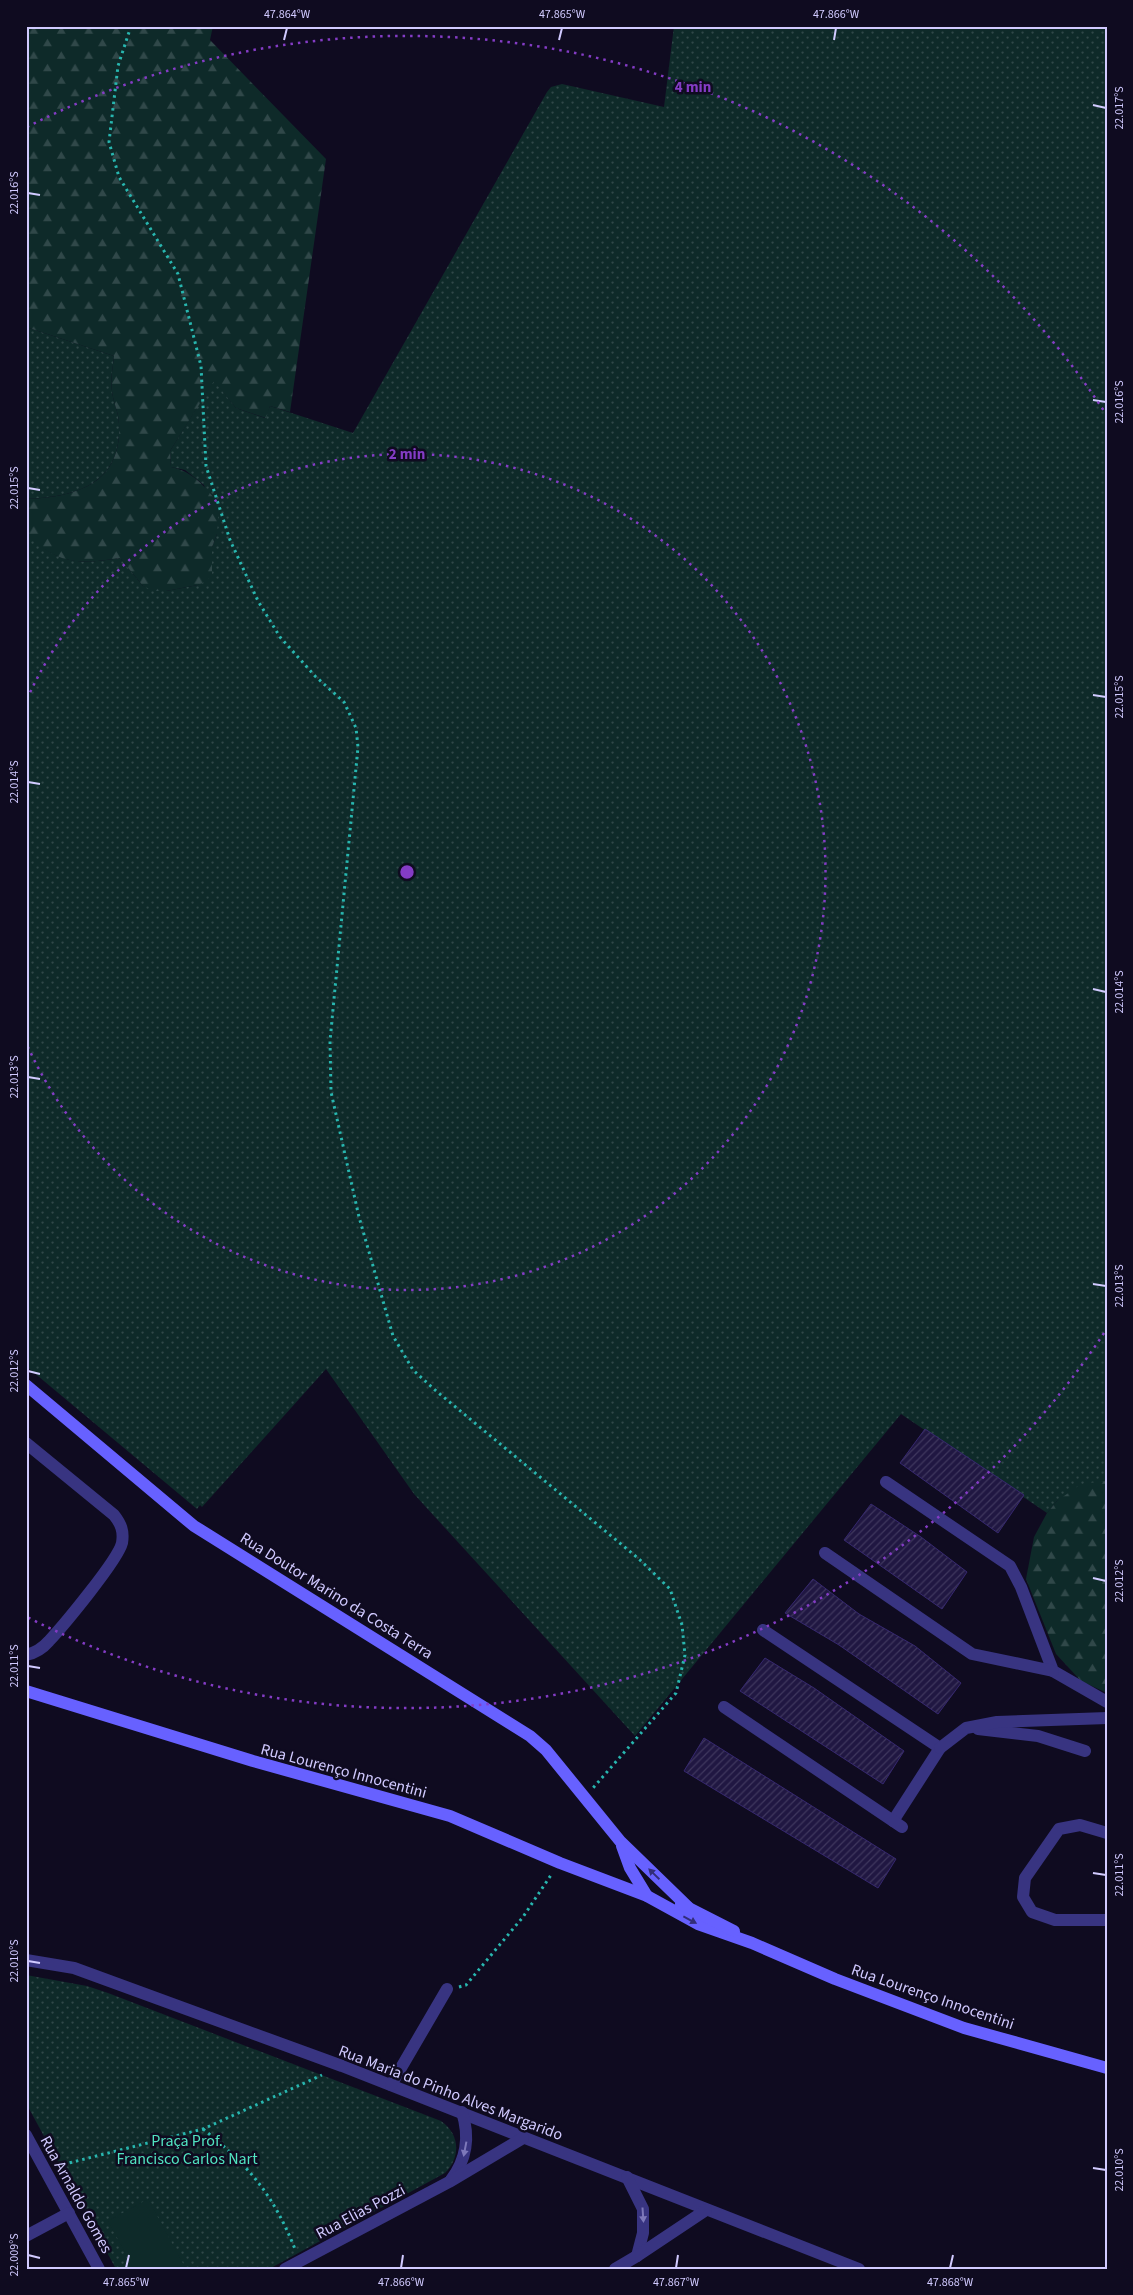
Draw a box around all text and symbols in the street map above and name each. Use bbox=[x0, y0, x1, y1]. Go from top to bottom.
text: 47.864°W bbox=[264, 6, 311, 23]
text: 47.865°W bbox=[539, 6, 586, 23]
text: 47.866°W bbox=[813, 6, 860, 23]
text: 4 min bbox=[675, 77, 711, 98]
text: 22.017°S bbox=[1111, 86, 1128, 130]
text: 22.016°S bbox=[6, 171, 23, 215]
text: 22.016°S bbox=[1111, 380, 1128, 424]
text: 2 min bbox=[389, 444, 425, 465]
text: 22.015°S bbox=[6, 466, 23, 510]
text: 22.015°S bbox=[1111, 675, 1128, 719]
text: 22.014°S bbox=[6, 760, 23, 804]
centre of rings bbox=[398, 863, 416, 881]
text: 22.014°S bbox=[1111, 970, 1128, 1014]
text: 22.013°S bbox=[6, 1055, 23, 1099]
text: 22.013°S bbox=[1111, 1264, 1128, 1308]
text: 22.012°S bbox=[6, 1349, 23, 1393]
street label: Rua Doutor Marino da Costa Terra bbox=[236, 1527, 437, 1664]
text: 22.012°S bbox=[1111, 1559, 1128, 1603]
text: 22.011°S bbox=[6, 1644, 23, 1688]
street label: Rua Lourenço Innocentini bbox=[258, 1738, 429, 1804]
text: 22.011°S bbox=[1111, 1853, 1128, 1897]
one-way arrow bbox=[648, 1868, 660, 1880]
one-way arrow bbox=[683, 1915, 696, 1924]
text: 22.010°S bbox=[6, 1939, 23, 1983]
street label: Rua Lourenço Innocentini bbox=[848, 1959, 1017, 2035]
street label: Rua Maria do Pinho Alves Margarido bbox=[335, 2040, 566, 2146]
park label: Praça Prof. Francisco Carlos Nart bbox=[116, 2130, 258, 2170]
street label: Rua Arnaldo Gomes bbox=[35, 2132, 118, 2258]
one-way arrow bbox=[460, 2141, 468, 2157]
text: 22.010°S bbox=[1111, 2148, 1128, 2192]
street label: Rua Elias Pozzi bbox=[312, 2179, 409, 2245]
one-way arrow bbox=[639, 2208, 647, 2224]
text: 22.009°S bbox=[6, 2233, 23, 2277]
text: 47.865°W bbox=[103, 2274, 150, 2291]
text: 47.866°W bbox=[378, 2274, 425, 2291]
text: 47.867°W bbox=[653, 2274, 700, 2291]
text: 47.868°W bbox=[927, 2274, 974, 2291]

